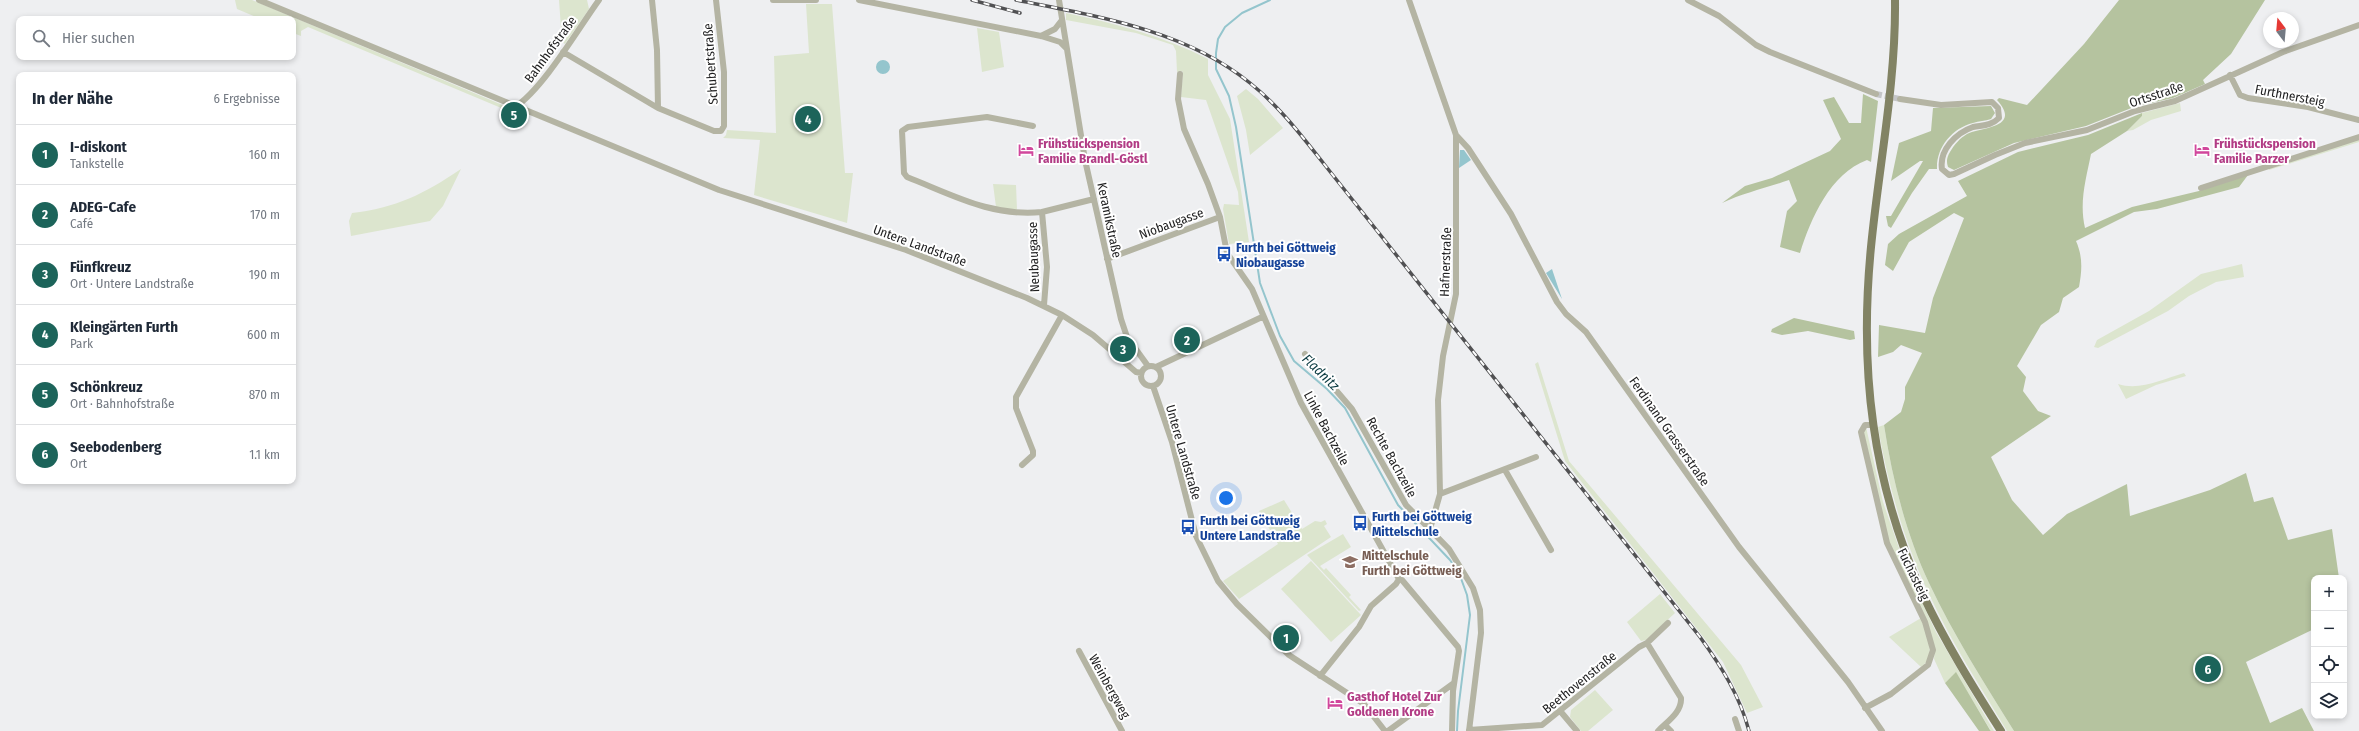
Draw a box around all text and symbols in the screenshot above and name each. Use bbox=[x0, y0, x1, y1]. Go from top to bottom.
north arrow bbox=[2263, 12, 2299, 48]
street label: Bahnhofstraße bbox=[521, 13, 580, 85]
search box bbox=[16, 16, 296, 60]
street label: Schubertstraße bbox=[700, 23, 721, 105]
icon: search bbox=[30, 27, 52, 49]
text: Hier suchen bbox=[62, 29, 135, 47]
street label: Ortsstraße bbox=[2127, 79, 2185, 110]
street label: Furthnersteig bbox=[2254, 81, 2327, 110]
text: In der Nähe bbox=[32, 88, 113, 109]
text: 6 Ergebnisse bbox=[213, 91, 280, 106]
pin: 5 bbox=[501, 100, 527, 130]
pin: 4 bbox=[795, 104, 821, 134]
place label: Frühstückspension Familie Brandl-Göstl bbox=[1038, 136, 1148, 166]
place label: Frühstückspension Familie Parzer bbox=[2214, 136, 2316, 166]
text: I-diskont bbox=[70, 138, 127, 156]
hotel icon: Frühstückspension Familie Brandl-Göstl bbox=[1017, 141, 1035, 159]
hotel icon: Frühstückspension Familie Parzer bbox=[2193, 141, 2211, 159]
text: 1 bbox=[42, 147, 48, 162]
text: 160 m bbox=[249, 147, 280, 162]
text: Tankstelle bbox=[70, 156, 124, 171]
street label: Keramikstraße bbox=[1094, 181, 1125, 259]
text: ADEG-Cafe bbox=[70, 198, 136, 216]
street label: Niobaugasse bbox=[1137, 205, 1205, 242]
text: 2 bbox=[42, 207, 48, 222]
text: 170 m bbox=[250, 207, 280, 222]
text: Café bbox=[70, 216, 93, 231]
street label: Neubaugasse bbox=[1025, 221, 1042, 293]
street label: Untere Landstraße bbox=[871, 222, 969, 269]
street label: Hafnerstraße bbox=[1437, 227, 1454, 297]
place label: Furth bei Göttweig Niobaugasse bbox=[1236, 240, 1336, 270]
bus stop icon: Furth bei Göttweig Niobaugasse bbox=[1215, 245, 1233, 263]
text: Fünfkreuz bbox=[70, 258, 131, 276]
text: 3 bbox=[42, 267, 48, 282]
text: 190 m bbox=[249, 267, 280, 282]
text: Ort · Untere Landstraße bbox=[70, 276, 194, 291]
text: Kleingärten Furth bbox=[70, 318, 178, 336]
pin: 2 bbox=[1174, 325, 1200, 355]
text: 4 bbox=[42, 327, 48, 342]
text: 600 m bbox=[247, 327, 280, 342]
pin: 3 bbox=[1110, 334, 1136, 364]
text: Park bbox=[70, 336, 93, 351]
water label: Fladnitz bbox=[1299, 351, 1343, 395]
street label: Ferdinand Grasserstraße bbox=[1626, 374, 1713, 489]
text: Schönkreuz bbox=[70, 378, 142, 396]
text: 5 bbox=[42, 387, 48, 402]
text: 870 m bbox=[249, 387, 280, 402]
street label: Linke Bachzeile bbox=[1301, 389, 1352, 468]
text: Ort · Bahnhofstraße bbox=[70, 396, 174, 411]
street label: Untere Landstraße bbox=[1163, 403, 1204, 501]
street label: Rechte Bachzeile bbox=[1363, 414, 1420, 500]
text: Seebodenberg bbox=[70, 438, 161, 456]
text: 6 bbox=[42, 447, 48, 462]
text: 1.1 km bbox=[249, 447, 280, 462]
text: Ort bbox=[70, 456, 87, 471]
your location bbox=[1216, 488, 1236, 508]
place label: Furth bei Göttweig Mittelschule bbox=[1372, 509, 1472, 539]
place label: Furth bei Göttweig Untere Landstraße bbox=[1200, 513, 1301, 543]
bus stop icon: Furth bei Göttweig Mittelschule bbox=[1351, 514, 1369, 532]
bus stop icon: Furth bei Göttweig Untere Landstraße bbox=[1179, 518, 1197, 536]
street label: Fuchasteig bbox=[1895, 546, 1933, 604]
place label: Mittelschule Furth bei Göttweig bbox=[1362, 548, 1462, 578]
school or university icon: Mittelschule Furth bei Göttweig bbox=[1341, 553, 1359, 571]
map controls bbox=[2311, 575, 2347, 719]
button: + bbox=[2311, 575, 2347, 611]
button: − bbox=[2311, 611, 2347, 647]
pin: 1 bbox=[1273, 623, 1299, 653]
button: locate bbox=[2311, 647, 2347, 683]
street label: Beethovenstraße bbox=[1539, 648, 1619, 717]
street label: Weinbergweg bbox=[1086, 652, 1134, 722]
pin: 6 bbox=[2195, 654, 2221, 684]
button: layers bbox=[2311, 683, 2347, 719]
place label: Gasthof Hotel Zur Goldenen Krone bbox=[1347, 689, 1442, 719]
hotel icon: Gasthof Hotel Zur Goldenen Krone bbox=[1326, 694, 1344, 712]

